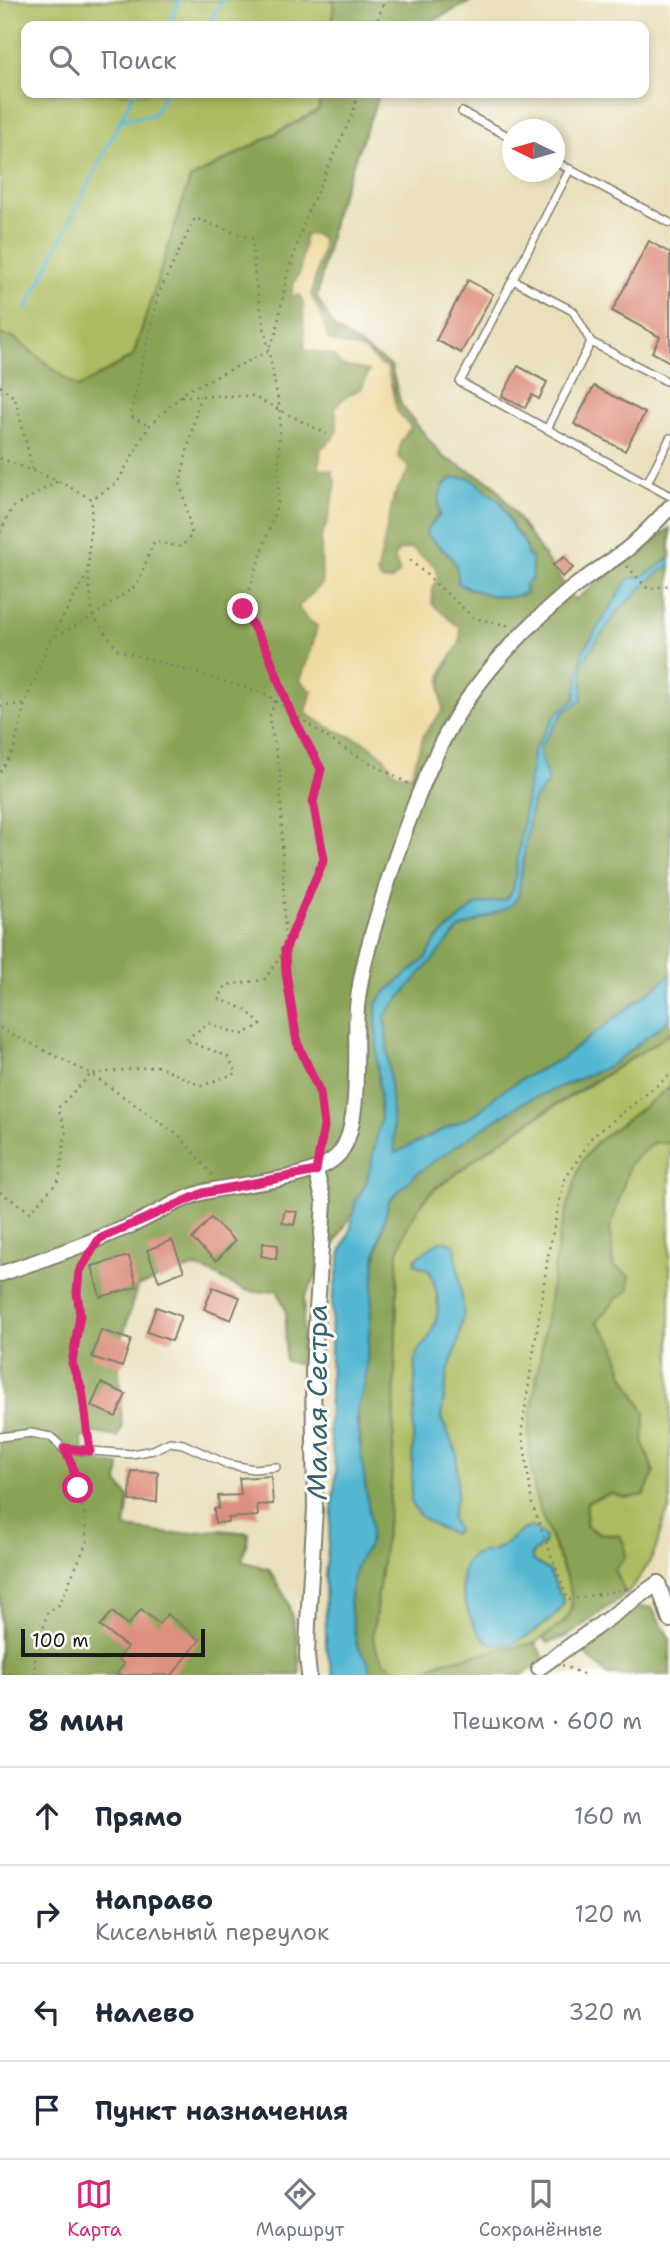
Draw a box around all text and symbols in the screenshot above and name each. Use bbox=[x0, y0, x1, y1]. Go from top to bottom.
search box bbox=[21, 21, 649, 98]
icon: search bbox=[45, 41, 83, 79]
text: Поиск bbox=[101, 42, 177, 77]
north arrow bbox=[502, 119, 565, 182]
route end bbox=[227, 593, 258, 624]
water label: Малая Сестра bbox=[298, 1304, 336, 1500]
route start bbox=[62, 1472, 93, 1503]
scale bar bbox=[21, 1626, 205, 1658]
text: 100 m bbox=[32, 1628, 89, 1653]
text: 8 мин bbox=[28, 1700, 124, 1741]
text: Пешком · 600 m bbox=[453, 1706, 642, 1736]
icon: ahead bbox=[28, 1797, 66, 1835]
text: Прямо bbox=[95, 1799, 183, 1834]
text: 160 m bbox=[574, 1801, 642, 1831]
text: Направо bbox=[95, 1882, 213, 1917]
icon: right bbox=[28, 1895, 66, 1933]
text: 120 m bbox=[574, 1899, 642, 1929]
text: Кисельный переулок bbox=[95, 1917, 329, 1947]
icon: left bbox=[28, 1993, 66, 2031]
text: Налево bbox=[95, 1995, 195, 2030]
text: 320 m bbox=[568, 1997, 642, 2027]
icon: arrive bbox=[28, 2091, 66, 2129]
text: Пункт назначения bbox=[95, 2093, 348, 2128]
tab: Карта bbox=[67, 2175, 122, 2242]
tab: Маршрут bbox=[256, 2175, 344, 2242]
tab: Сохранённые bbox=[479, 2175, 603, 2242]

